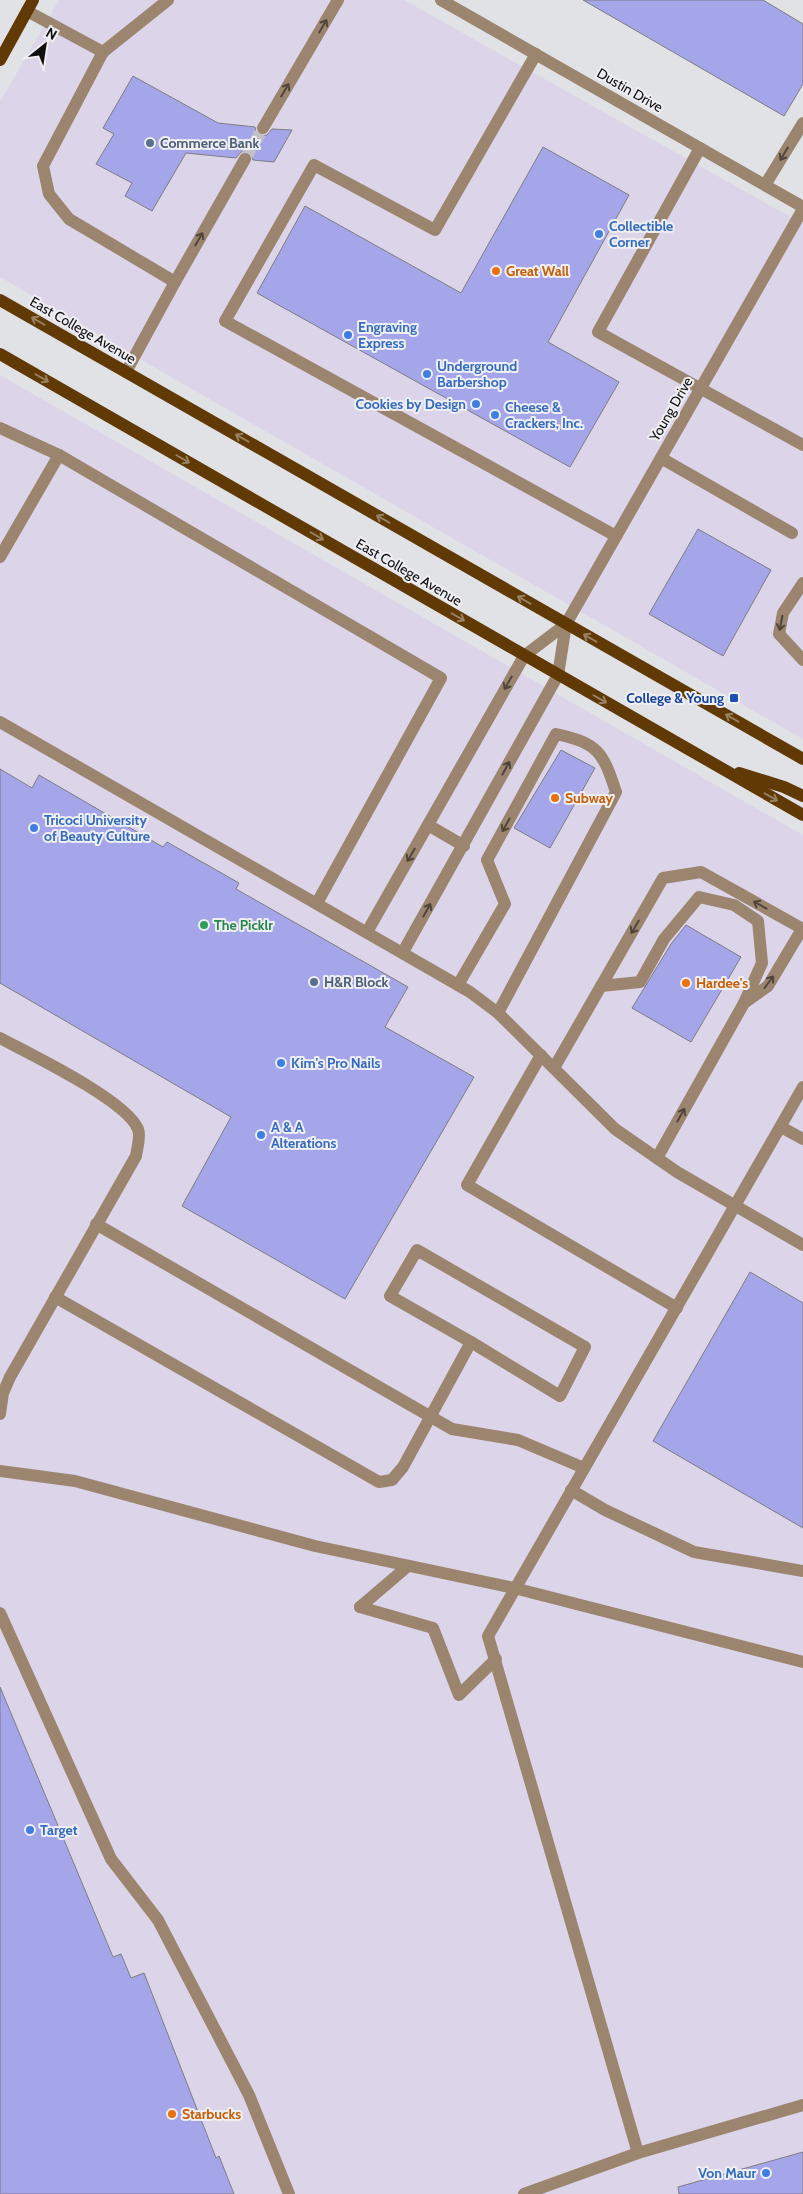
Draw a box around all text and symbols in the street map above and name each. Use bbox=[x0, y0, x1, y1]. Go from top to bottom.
north arrow bbox=[20, 20, 70, 70]
one-way arrow bbox=[319, 20, 329, 34]
text: N bbox=[43, 23, 60, 44]
street label: Dustin Drive bbox=[594, 64, 666, 116]
one-way arrow bbox=[281, 84, 291, 98]
place label: Commerce Bank bbox=[160, 134, 260, 152]
marker: Commerce Bank bbox=[144, 137, 156, 149]
one-way arrow bbox=[779, 147, 790, 161]
place label: Collectible Corner bbox=[609, 217, 673, 251]
marker: Collectible Corner bbox=[593, 228, 605, 240]
one-way arrow bbox=[194, 232, 204, 247]
place label: Great Wall bbox=[506, 262, 569, 280]
marker: Great Wall bbox=[490, 265, 502, 277]
street label: East College Avenue bbox=[27, 292, 139, 368]
one-way arrow bbox=[31, 316, 45, 326]
place label: Engraving Express bbox=[358, 318, 417, 352]
marker: Engraving Express bbox=[342, 329, 354, 341]
place label: Underground Barbershop bbox=[437, 357, 517, 391]
marker: Underground Barbershop bbox=[421, 368, 433, 380]
one-way arrow bbox=[35, 374, 49, 384]
street label: Young Drive bbox=[645, 374, 697, 445]
place label: Cookies by Design bbox=[355, 395, 466, 413]
marker: Cookies by Design bbox=[470, 398, 482, 410]
place label: Cheese & Crackers, Inc. bbox=[505, 398, 583, 432]
marker: Cheese & Crackers, Inc. bbox=[489, 409, 501, 421]
one-way arrow bbox=[235, 433, 249, 443]
one-way arrow bbox=[175, 455, 190, 465]
one-way arrow bbox=[376, 514, 390, 524]
one-way arrow bbox=[309, 532, 323, 542]
street label: East College Avenue bbox=[353, 534, 465, 610]
one-way arrow bbox=[516, 595, 531, 605]
one-way arrow bbox=[450, 613, 464, 623]
one-way arrow bbox=[776, 615, 785, 631]
one-way arrow bbox=[583, 633, 598, 643]
one-way arrow bbox=[503, 675, 513, 689]
place label: College & Young bbox=[626, 689, 724, 707]
marker: College & Young bbox=[728, 692, 740, 704]
one-way arrow bbox=[592, 695, 607, 704]
one-way arrow bbox=[725, 713, 739, 723]
one-way arrow bbox=[502, 761, 512, 776]
place label: Subway bbox=[565, 789, 613, 807]
marker: Subway bbox=[549, 792, 561, 804]
one-way arrow bbox=[764, 793, 778, 803]
place label: Tricoci University of Beauty Culture bbox=[44, 811, 150, 845]
one-way arrow bbox=[501, 817, 510, 832]
marker: Tricoci University of Beauty Culture bbox=[28, 822, 40, 834]
one-way arrow bbox=[406, 847, 416, 862]
one-way arrow bbox=[754, 900, 768, 910]
one-way arrow bbox=[423, 903, 433, 918]
place label: The Picklr bbox=[214, 916, 273, 934]
marker: The Picklr bbox=[198, 919, 210, 931]
one-way arrow bbox=[630, 920, 640, 935]
place label: H&R Block bbox=[324, 973, 389, 991]
place label: Hardee's bbox=[696, 974, 748, 992]
marker: H&R Block bbox=[308, 976, 320, 988]
one-way arrow bbox=[764, 976, 775, 989]
marker: Hardee's bbox=[680, 977, 692, 989]
place label: Kim's Pro Nails bbox=[291, 1054, 381, 1072]
marker: Kim's Pro Nails bbox=[275, 1057, 287, 1069]
one-way arrow bbox=[676, 1109, 686, 1123]
place label: A & A Alterations bbox=[271, 1118, 337, 1152]
marker: A & A Alterations bbox=[255, 1129, 267, 1141]
place label: Target bbox=[40, 1821, 78, 1839]
marker: Target bbox=[24, 1824, 36, 1836]
place label: Starbucks bbox=[182, 2105, 241, 2123]
marker: Starbucks bbox=[166, 2108, 178, 2120]
place label: Von Maur bbox=[698, 2164, 756, 2182]
marker: Von Maur bbox=[760, 2167, 772, 2179]

